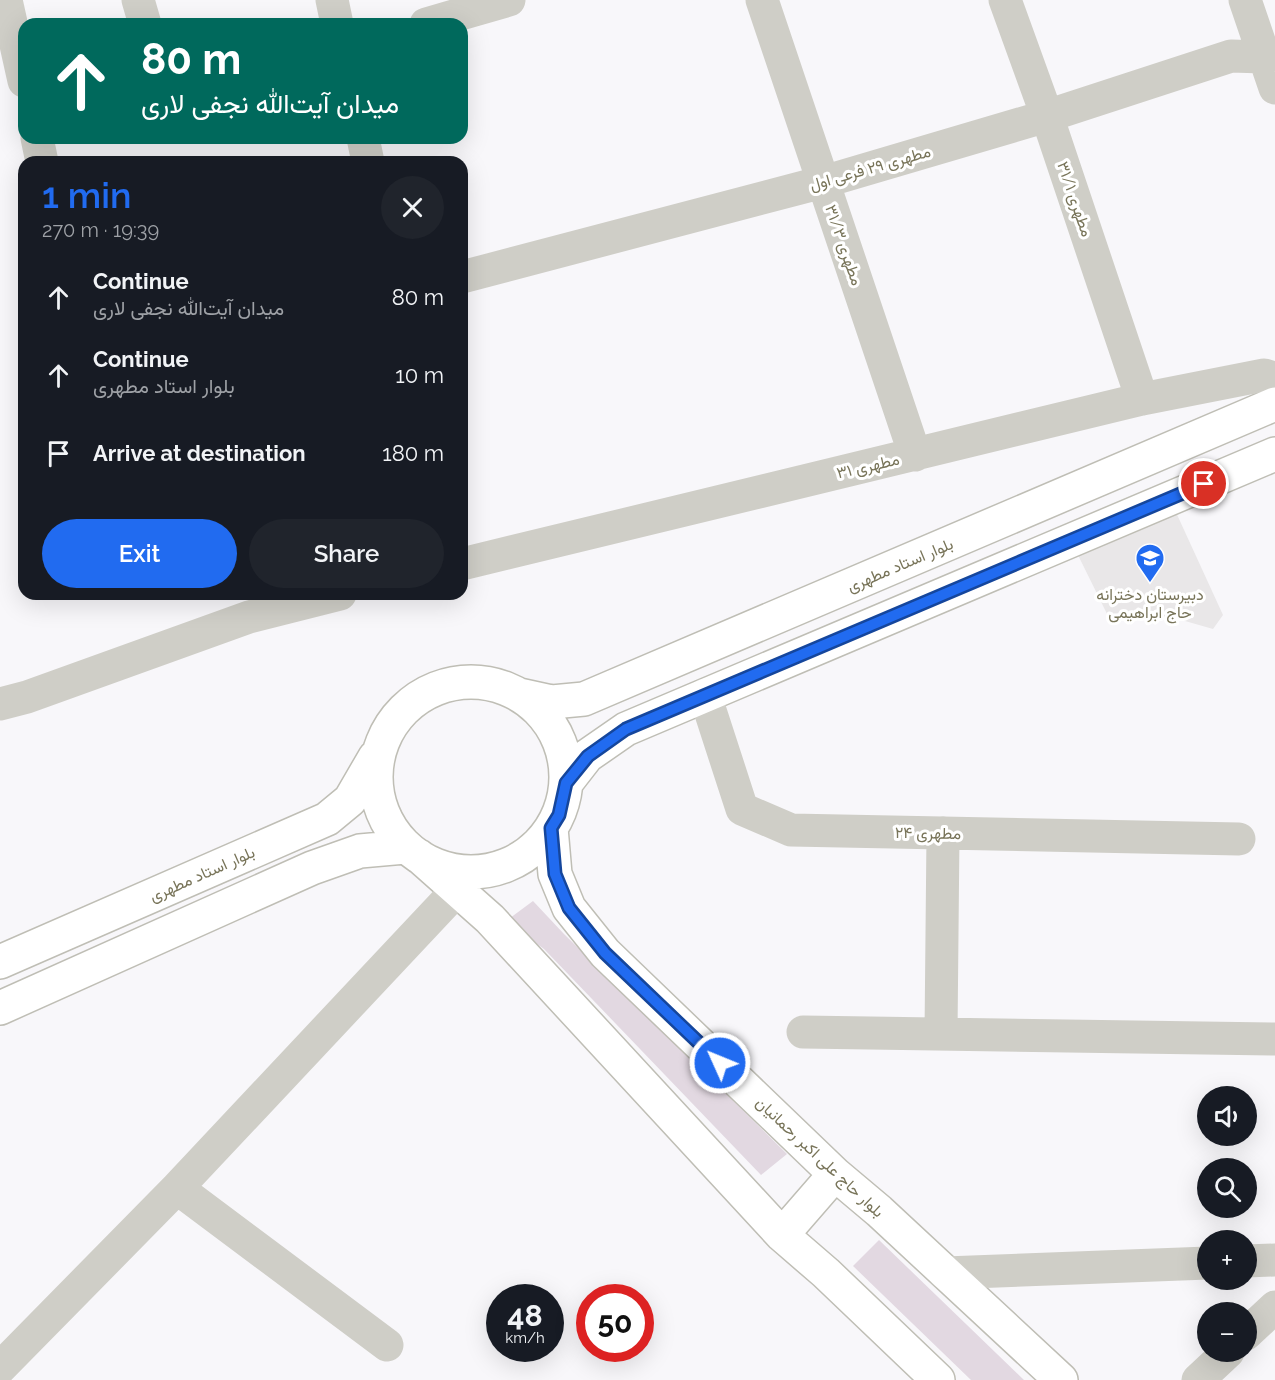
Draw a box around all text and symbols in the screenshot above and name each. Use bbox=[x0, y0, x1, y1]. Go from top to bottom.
text: 80 m bbox=[141, 35, 241, 84]
icon: ahead bbox=[42, 42, 120, 120]
text: میدان آیت‌الله نجفی لاری bbox=[141, 88, 399, 119]
street label: مطهری ۲۹ فرعی اول bbox=[807, 142, 933, 195]
street label: مطهری ۳۱/۱ bbox=[1052, 159, 1097, 239]
text: 1 min bbox=[42, 174, 131, 216]
button: close bbox=[381, 176, 444, 239]
street label: مطهری ۳۱/۳ bbox=[820, 202, 867, 288]
text: 270 m · 19:39 bbox=[42, 218, 159, 242]
text: Continue bbox=[93, 268, 189, 294]
icon: ahead bbox=[42, 281, 75, 314]
text: 80 m bbox=[392, 284, 444, 310]
text: میدان آیت‌الله نجفی لاری bbox=[93, 296, 284, 320]
text: Continue bbox=[93, 346, 189, 372]
icon: ahead bbox=[42, 359, 75, 392]
text: 10 m bbox=[395, 362, 444, 388]
text: بلوار استاد مطهری bbox=[93, 374, 235, 398]
icon: arrive bbox=[42, 437, 75, 470]
text: Arrive at destination bbox=[93, 440, 306, 466]
text: 180 m bbox=[382, 440, 444, 466]
street label: مطهری ۳۱ bbox=[835, 450, 902, 483]
pin bbox=[1178, 458, 1229, 509]
icon: arrive bbox=[1187, 467, 1220, 500]
button: Exit bbox=[42, 519, 237, 588]
button: Share bbox=[249, 519, 444, 588]
street label: بلوار استاد مطهری bbox=[844, 534, 956, 597]
school or university icon: دبیرستان دخترانه حاج ابراهیمی bbox=[1134, 542, 1166, 584]
place label: دبیرستان دخترانه حاج ابراهیمی bbox=[1096, 585, 1204, 624]
street label: مطهری ۲۴ bbox=[895, 823, 961, 844]
street label: بلوار استاد مطهری bbox=[146, 842, 258, 907]
position arrow bbox=[688, 1031, 752, 1095]
map controls bbox=[1197, 1086, 1257, 1362]
button: sound bbox=[1197, 1086, 1257, 1146]
street label: بلوار حاج علی اکبر رحمانیان bbox=[751, 1093, 888, 1223]
button: search bbox=[1197, 1158, 1257, 1218]
button: + bbox=[1197, 1230, 1257, 1290]
speed limit sign: 50 bbox=[576, 1284, 654, 1362]
text: 48 bbox=[507, 1298, 543, 1333]
button: − bbox=[1197, 1302, 1257, 1362]
text: km/h bbox=[505, 1329, 545, 1347]

